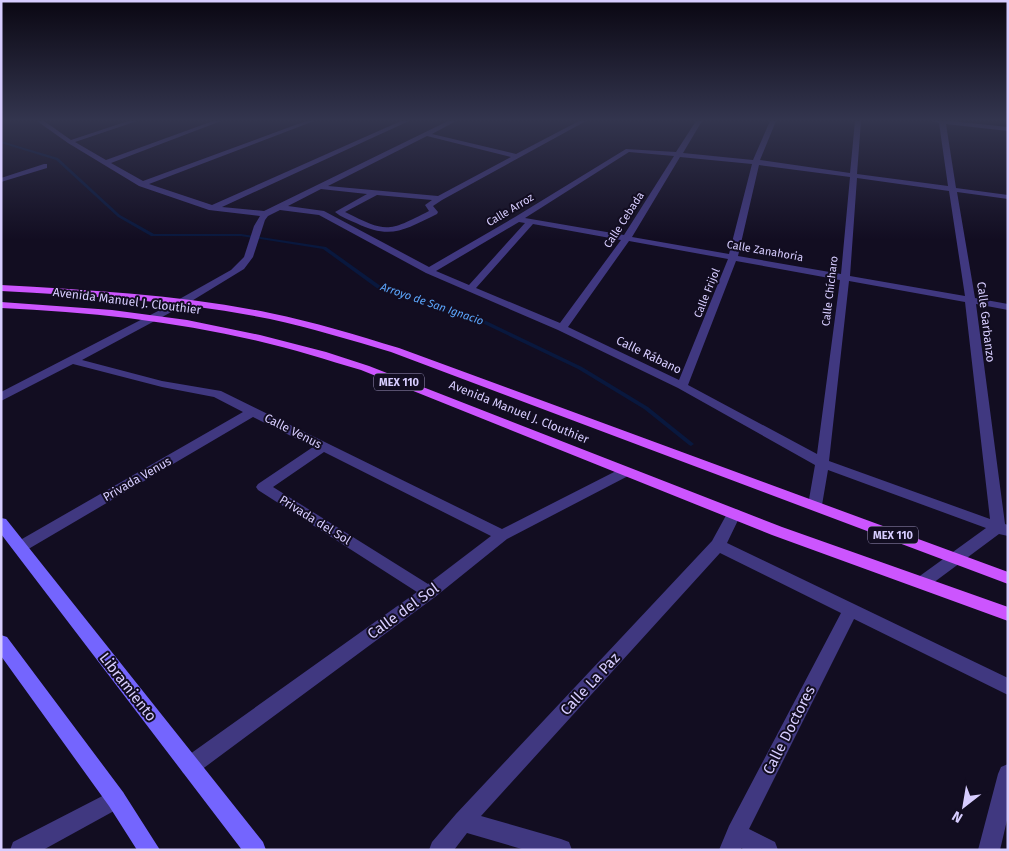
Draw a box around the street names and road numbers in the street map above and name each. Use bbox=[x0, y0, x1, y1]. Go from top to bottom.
street label: Calle Cebada bbox=[601, 190, 647, 250]
street label: Calle Arroz bbox=[484, 191, 536, 229]
street label: Calle Zanahoria bbox=[726, 238, 804, 264]
street label: Calle Chícharo bbox=[819, 255, 841, 327]
street label: Calle Frijol bbox=[691, 266, 723, 320]
street label: Calle Garbanzo bbox=[974, 281, 998, 363]
street label: Avenida Manuel J. Clouthier bbox=[52, 285, 202, 317]
street label: Calle Rábano bbox=[614, 333, 684, 377]
road number: MEX 110 bbox=[374, 374, 424, 391]
street label: Avenida Manuel J. Clouthier bbox=[447, 378, 591, 447]
street label: Calle Venus bbox=[262, 411, 324, 452]
street label: Privada Venus bbox=[100, 454, 174, 504]
street label: Privada del Sol bbox=[277, 493, 354, 548]
road number: MEX 110 bbox=[868, 526, 918, 544]
street label: Calle del Sol bbox=[364, 579, 443, 643]
street label: Libramiento bbox=[96, 649, 160, 725]
street label: Calle La Paz bbox=[556, 649, 624, 719]
street label: Calle Doctores bbox=[759, 683, 819, 777]

